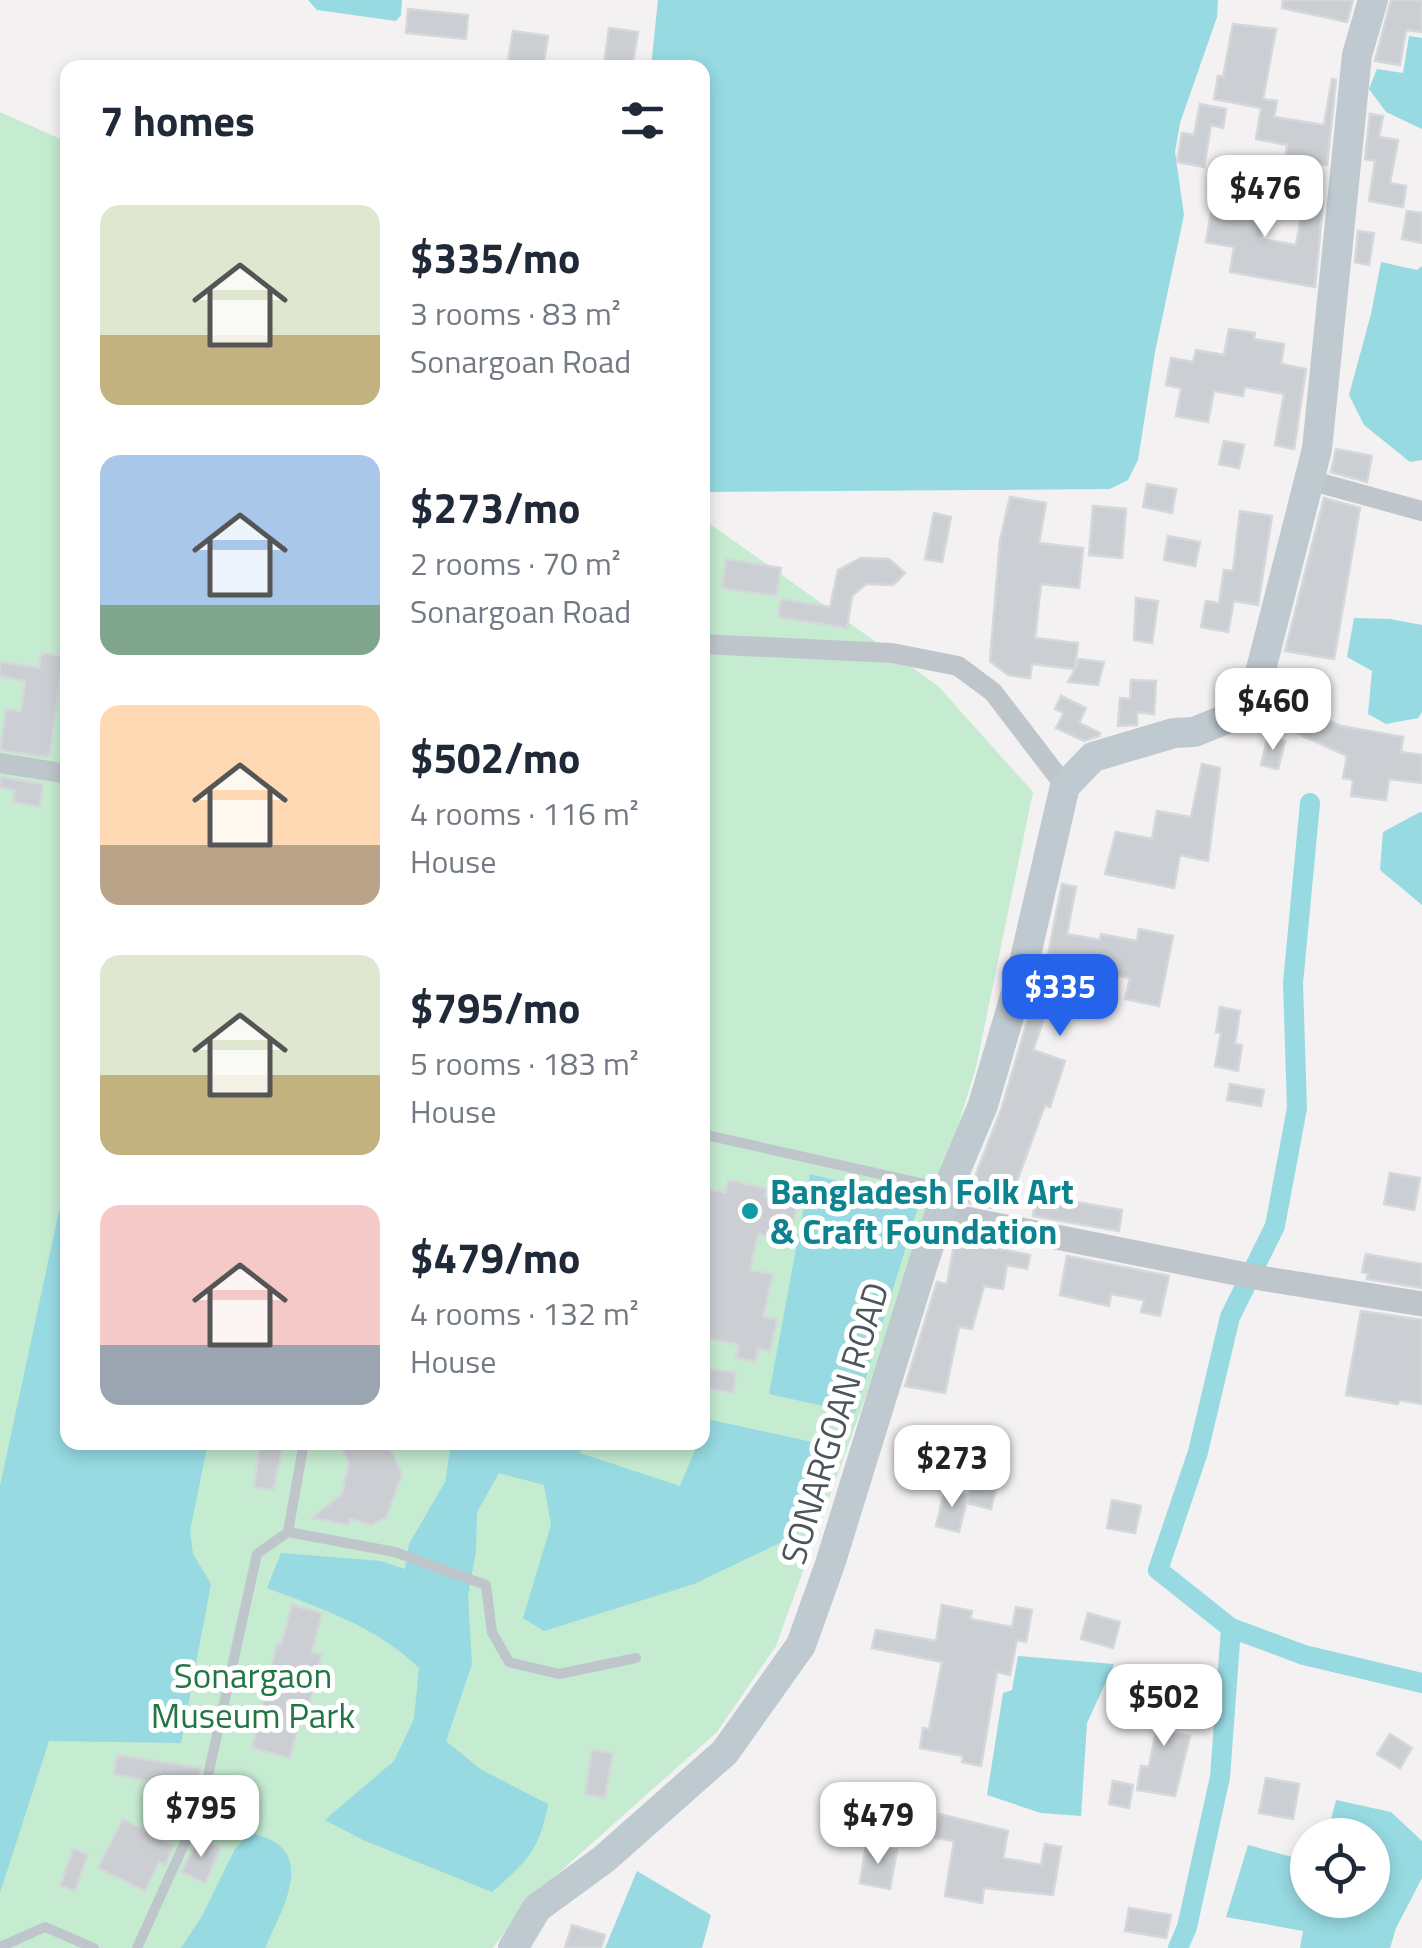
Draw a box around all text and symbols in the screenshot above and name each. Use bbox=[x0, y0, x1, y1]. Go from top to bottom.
text: 7 homes bbox=[100, 88, 255, 152]
icon: filters bbox=[615, 93, 670, 148]
pin: $476 bbox=[1206, 155, 1324, 240]
text: $476 bbox=[1229, 163, 1301, 211]
text: $335/mo bbox=[410, 225, 580, 289]
icon: home bbox=[180, 245, 300, 365]
text: 3 rooms · 83 m² bbox=[410, 289, 621, 337]
text: Sonargoan Road bbox=[410, 337, 631, 385]
text: $273/mo bbox=[410, 475, 580, 539]
icon: home bbox=[180, 495, 300, 615]
text: 2 rooms · 70 m² bbox=[410, 539, 621, 587]
text: Sonargoan Road bbox=[410, 587, 631, 635]
pin: $460 bbox=[1214, 668, 1332, 753]
text: $460 bbox=[1237, 676, 1309, 724]
text: $502/mo bbox=[410, 725, 580, 789]
icon: home bbox=[180, 745, 300, 865]
text: 4 rooms · 116 m² bbox=[410, 789, 639, 837]
text: House bbox=[410, 837, 496, 885]
pin: $335 bbox=[1001, 954, 1119, 1039]
text: $335 bbox=[1024, 962, 1096, 1010]
text: $795/mo bbox=[410, 975, 580, 1039]
icon: home bbox=[180, 995, 300, 1115]
text: 5 rooms · 183 m² bbox=[410, 1039, 639, 1087]
text: House bbox=[410, 1087, 496, 1135]
place label: Bangladesh Folk Art & Craft Foundation bbox=[770, 1164, 1074, 1258]
marker: Bangladesh Folk Art & Craft Foundation bbox=[739, 1200, 761, 1222]
text: $479/mo bbox=[410, 1225, 580, 1289]
icon: home bbox=[180, 1245, 300, 1365]
street label: SONARGOAN ROAD bbox=[765, 1275, 903, 1571]
text: 4 rooms · 132 m² bbox=[410, 1289, 639, 1337]
text: House bbox=[410, 1337, 496, 1385]
pin: $273 bbox=[893, 1425, 1011, 1510]
text: $273 bbox=[916, 1433, 988, 1481]
park label: Sonargaon Museum Park bbox=[151, 1648, 355, 1742]
pin: $502 bbox=[1105, 1664, 1223, 1749]
text: $502 bbox=[1128, 1672, 1200, 1720]
pin: $795 bbox=[142, 1775, 260, 1860]
pin: $479 bbox=[819, 1782, 937, 1867]
text: $795 bbox=[165, 1783, 237, 1831]
text: $479 bbox=[842, 1790, 914, 1838]
map controls bbox=[1290, 1818, 1390, 1918]
button: locate bbox=[1290, 1818, 1390, 1918]

